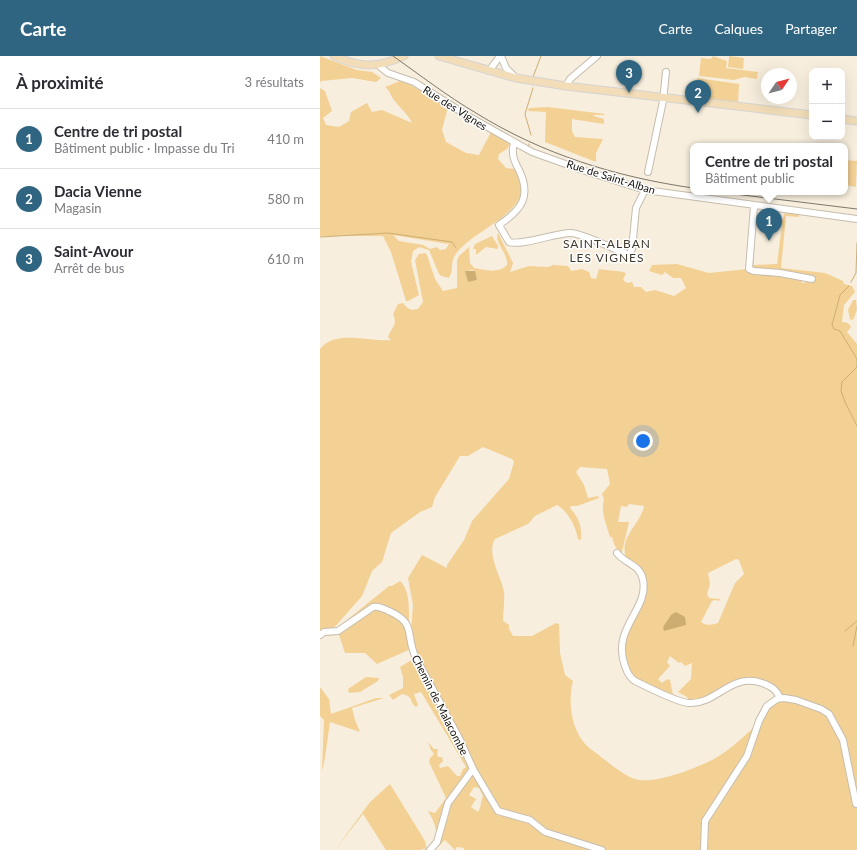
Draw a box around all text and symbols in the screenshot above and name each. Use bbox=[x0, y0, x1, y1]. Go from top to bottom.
text: Carte bbox=[20, 17, 66, 40]
text: Carte bbox=[659, 20, 692, 37]
text: Calques bbox=[714, 20, 763, 37]
text: Partager bbox=[785, 20, 837, 37]
pin: 3 bbox=[616, 60, 642, 93]
north arrow bbox=[761, 68, 797, 104]
map controls bbox=[809, 68, 845, 140]
button: + bbox=[809, 68, 845, 104]
text: À proximité bbox=[16, 72, 104, 93]
text: 3 résultats bbox=[245, 74, 304, 90]
pin: 2 bbox=[685, 80, 711, 113]
street label: Rue des Vignes bbox=[421, 83, 490, 133]
button: − bbox=[809, 104, 845, 140]
text: Centre de tri postal bbox=[54, 122, 182, 140]
text: 1 bbox=[25, 131, 33, 147]
text: 410 m bbox=[267, 131, 304, 147]
text: Bâtiment public · Impasse du Tri bbox=[54, 140, 235, 156]
popup bbox=[690, 143, 848, 195]
text: Centre de tri postal bbox=[705, 152, 833, 170]
street label: Rue de Saint-Alban bbox=[565, 157, 657, 196]
text: Bâtiment public bbox=[705, 170, 795, 186]
text: Dacia Vienne bbox=[54, 182, 142, 200]
text: 2 bbox=[25, 191, 33, 207]
text: 580 m bbox=[267, 191, 304, 207]
text: Magasin bbox=[54, 200, 102, 216]
pin: 1 bbox=[756, 208, 782, 241]
district label: SAINT-ALBAN LES VIGNES bbox=[563, 236, 651, 265]
text: Saint-Avour bbox=[54, 242, 133, 260]
text: 3 bbox=[25, 251, 33, 267]
text: 610 m bbox=[267, 251, 304, 267]
text: Arrêt de bus bbox=[54, 260, 124, 276]
your location bbox=[633, 431, 653, 451]
street label: Chemin de Malacombe bbox=[410, 652, 471, 757]

